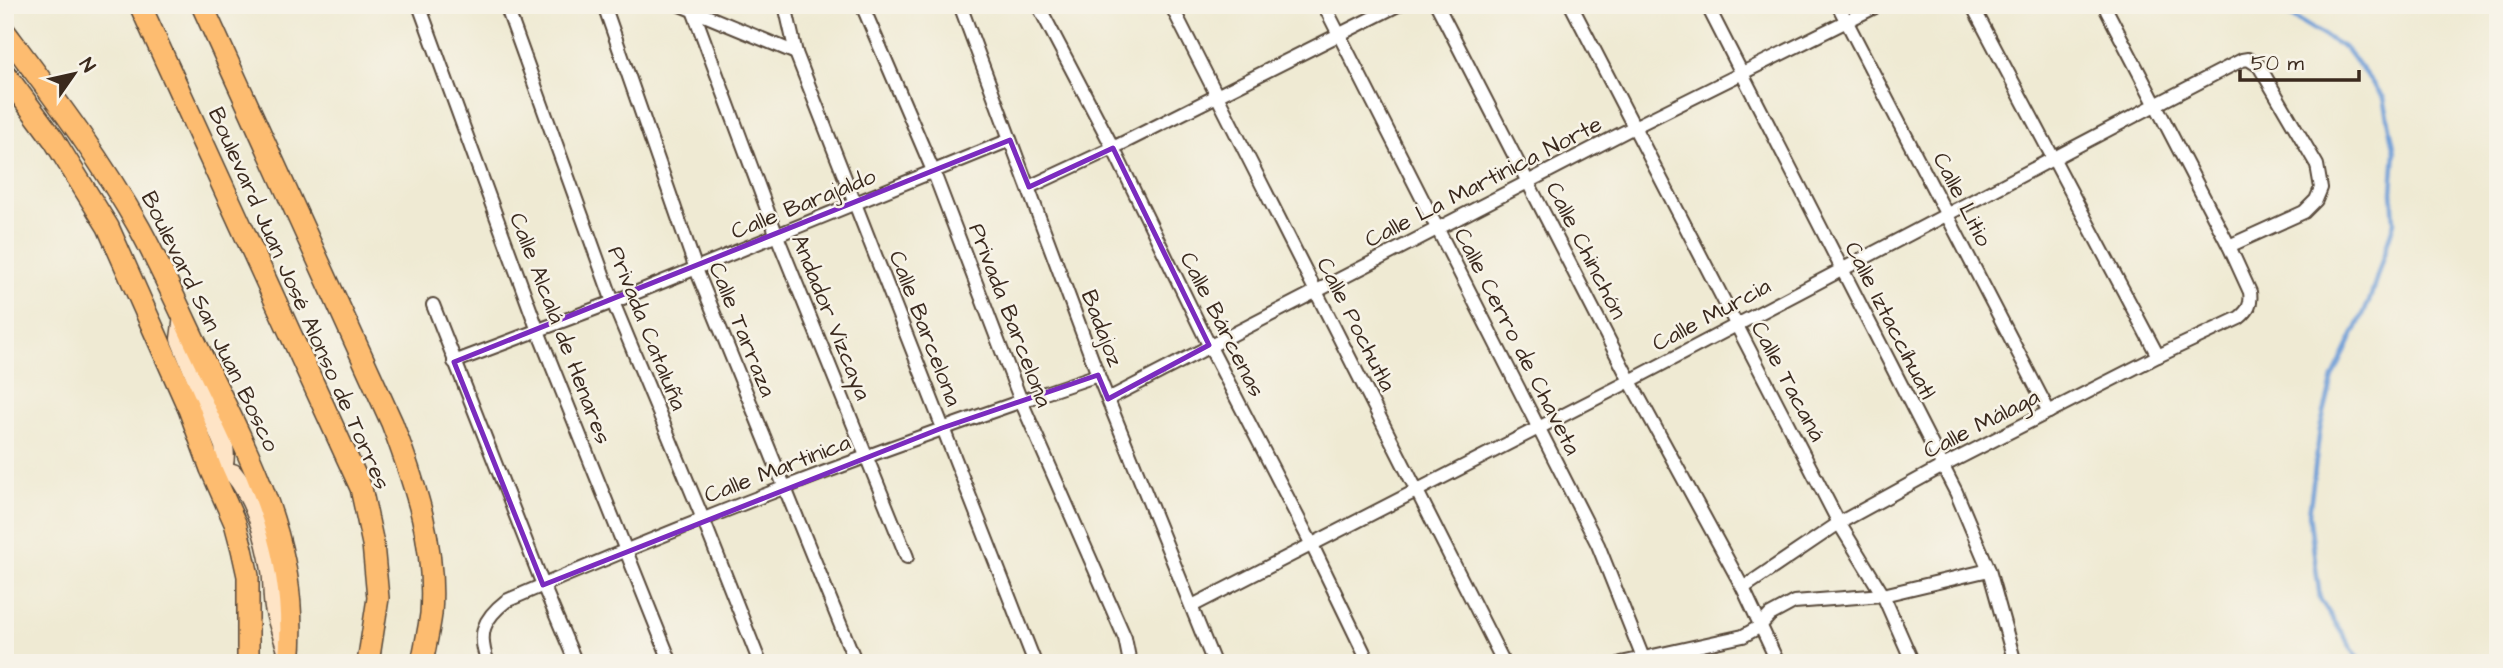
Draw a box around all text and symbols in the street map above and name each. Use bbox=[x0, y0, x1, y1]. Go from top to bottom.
north arrow bbox=[38, 38, 108, 108]
scale bar bbox=[2240, 38, 2360, 82]
text: 50 m bbox=[2251, 49, 2305, 78]
text: N bbox=[72, 53, 101, 78]
street label: Boulevard Juan José Alonso de Torres bbox=[200, 102, 398, 495]
street label: Calle La Martinica Norte bbox=[1359, 108, 1608, 256]
street label: Calle Litio bbox=[1925, 147, 2000, 252]
street label: Calle Barajaldo bbox=[726, 160, 881, 248]
street label: Calle Chinchón bbox=[1538, 176, 1634, 325]
street label: Boulevard San Juan Bosco bbox=[133, 186, 287, 457]
street label: Calle Alcalá de Henares bbox=[501, 208, 619, 449]
street label: Privada Barcelona bbox=[960, 219, 1060, 412]
street label: Calle Cerro de Chaveta bbox=[1446, 222, 1589, 461]
street label: Andador Vizcaya bbox=[782, 230, 879, 406]
street label: Calle Iztaccíhuatl bbox=[1837, 236, 1944, 405]
street label: Privada Cataluña bbox=[600, 241, 695, 416]
street label: Calle Barcelona bbox=[881, 246, 970, 411]
street label: Calle Bárcenas bbox=[1172, 246, 1273, 403]
street label: Calle Pochutla bbox=[1309, 252, 1404, 397]
street label: Calle Tarraza bbox=[700, 257, 784, 402]
street label: Calle Murcia bbox=[1647, 270, 1777, 360]
street label: Badajoz bbox=[1073, 285, 1132, 372]
street label: Calle Tacaná bbox=[1743, 316, 1833, 448]
street label: Calle Málaga bbox=[1918, 381, 2046, 468]
street label: Calle Martinica bbox=[700, 426, 855, 512]

